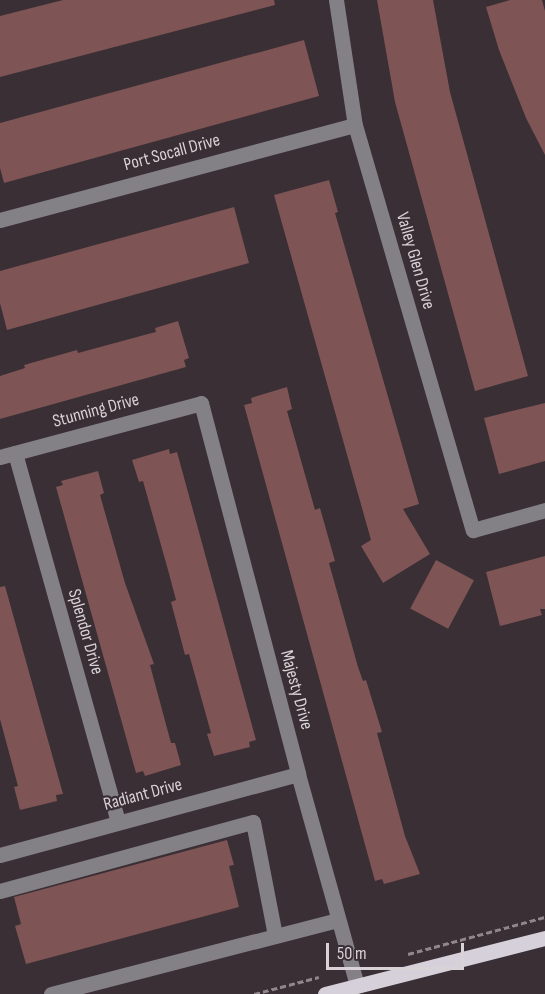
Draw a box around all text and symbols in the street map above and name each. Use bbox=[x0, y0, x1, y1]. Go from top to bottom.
street label: Port Socall Drive bbox=[121, 130, 223, 176]
street label: Valley Glen Drive bbox=[391, 210, 439, 312]
street label: Stunning Drive bbox=[50, 389, 142, 433]
street label: Splendor Drive bbox=[63, 587, 107, 677]
street label: Majesty Drive bbox=[275, 648, 317, 732]
street label: Radiant Drive bbox=[101, 774, 185, 816]
scale bar bbox=[329, 931, 467, 969]
text: 50 m bbox=[337, 943, 367, 964]

